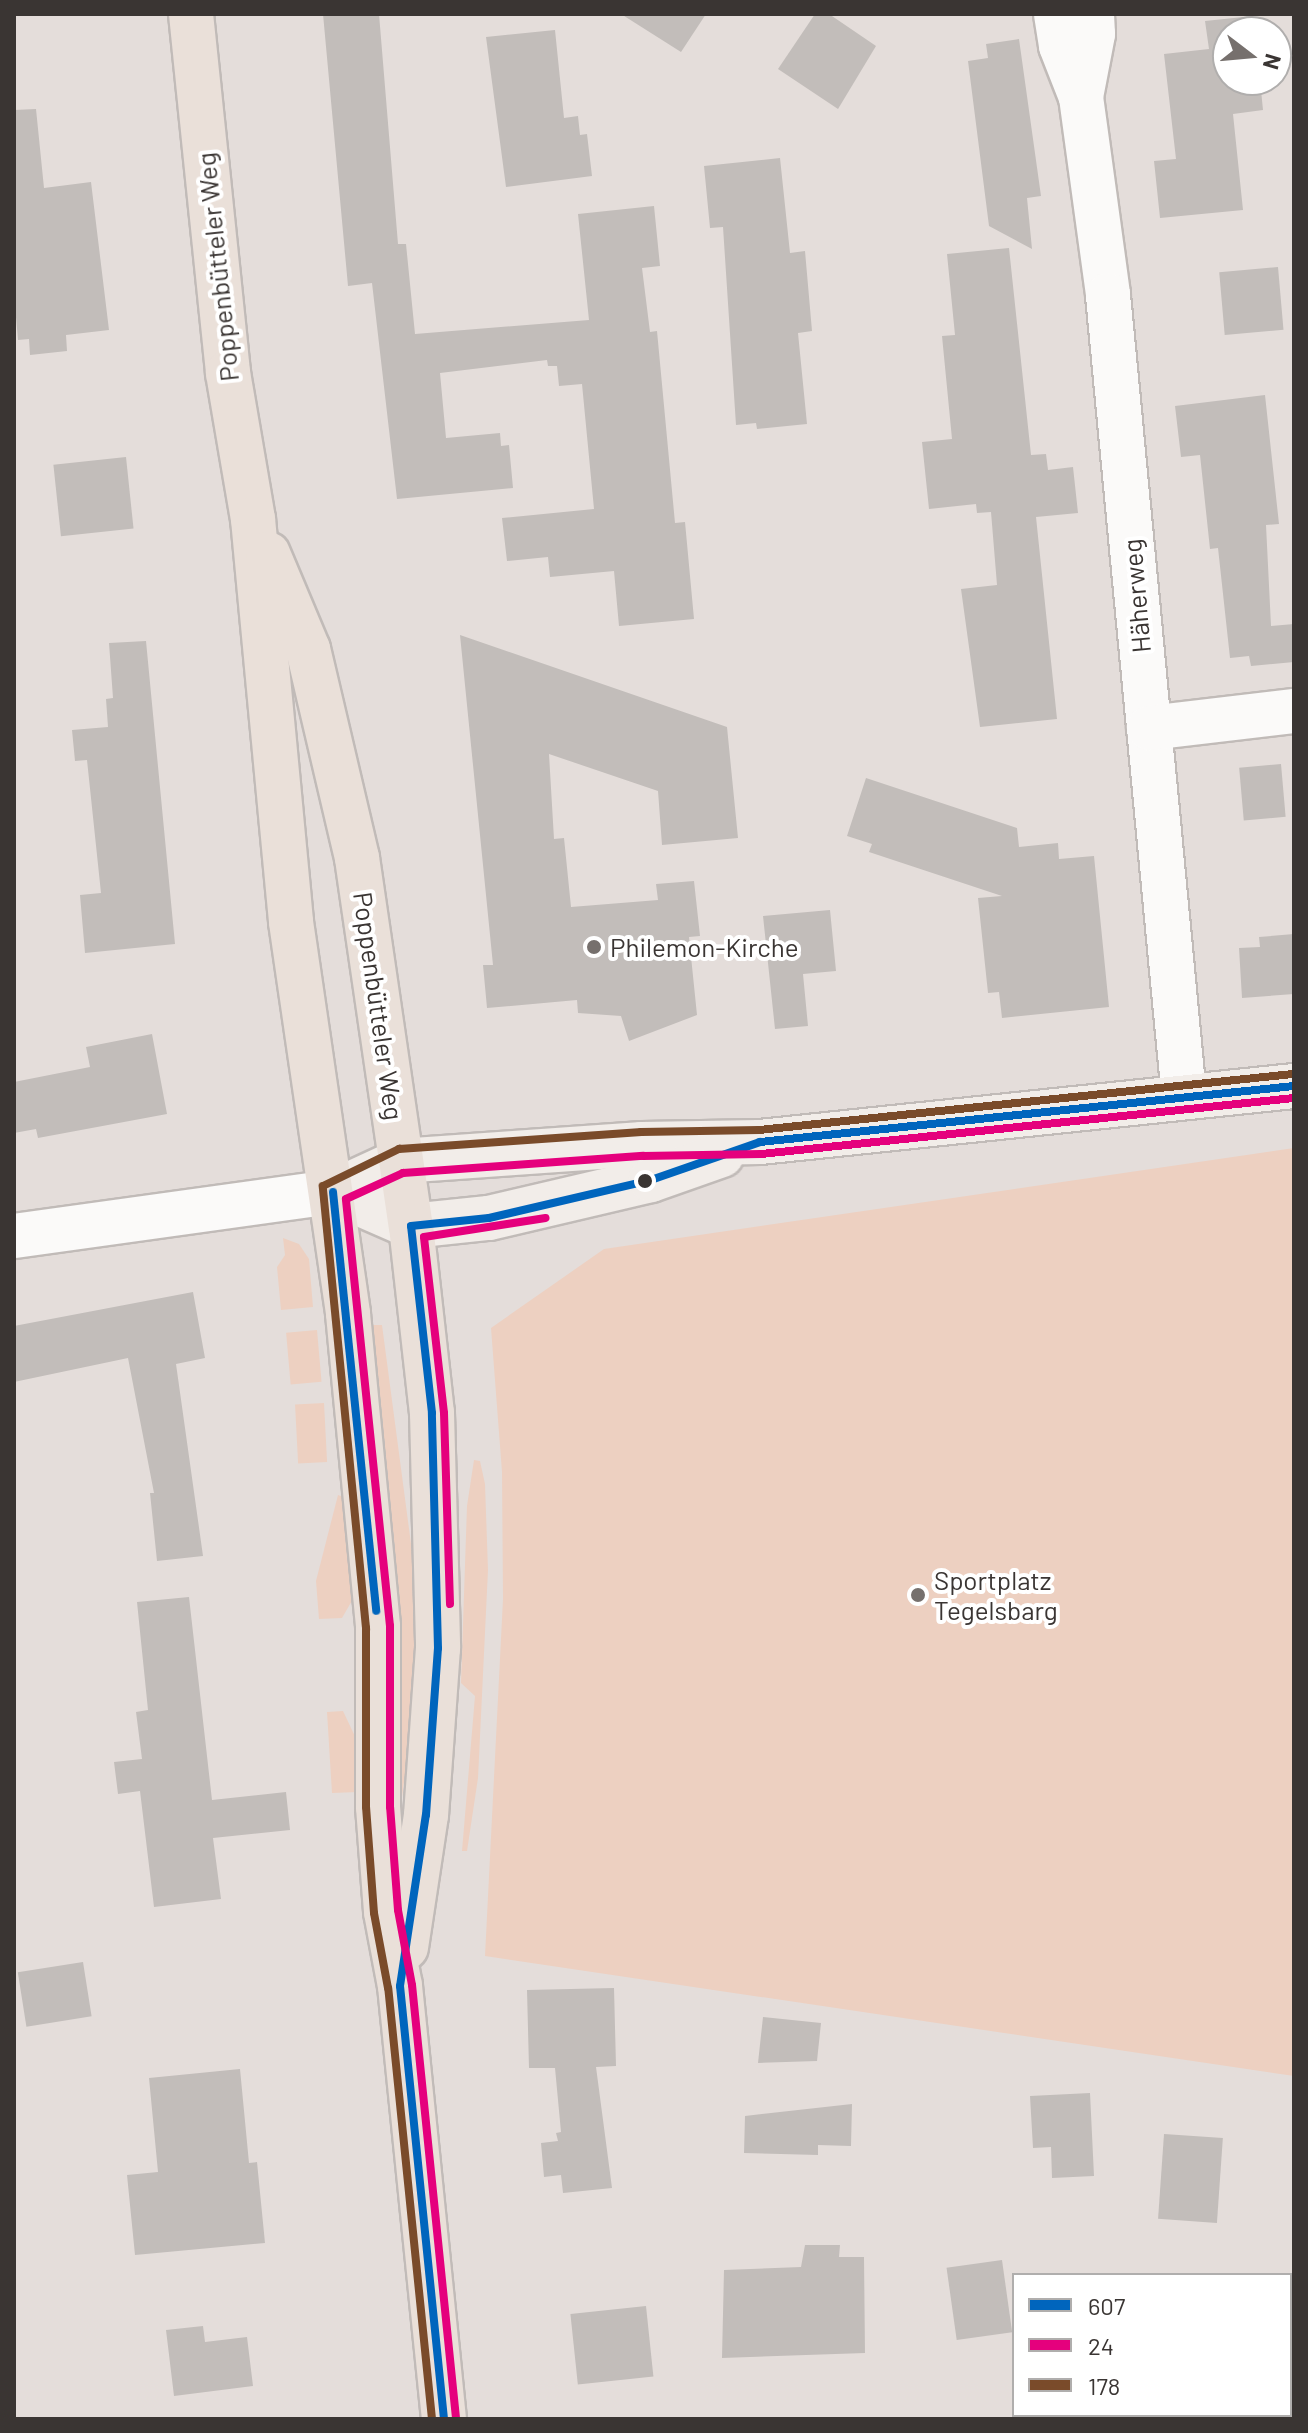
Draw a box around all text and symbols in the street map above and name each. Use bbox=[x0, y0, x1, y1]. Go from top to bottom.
north arrow bbox=[1212, 16, 1292, 96]
text: N bbox=[1259, 51, 1288, 73]
street label: Poppenbütteler Weg bbox=[189, 151, 245, 383]
street label: Häherweg bbox=[1115, 538, 1157, 654]
street label: Poppenbütteler Weg bbox=[348, 890, 410, 1122]
place label: Philemon-Kirche bbox=[610, 931, 798, 963]
marker: Philemon-Kirche bbox=[585, 938, 603, 956]
unlabelled marker bbox=[637, 1173, 653, 1189]
place label: Sportplatz Tegelsbarg bbox=[934, 1564, 1058, 1626]
marker: Sportplatz Tegelsbarg bbox=[909, 1586, 927, 1604]
legend bbox=[1012, 2273, 1292, 2417]
text: 607 bbox=[1088, 2291, 1125, 2320]
text: 24 bbox=[1088, 2331, 1114, 2360]
text: 178 bbox=[1088, 2371, 1120, 2400]

